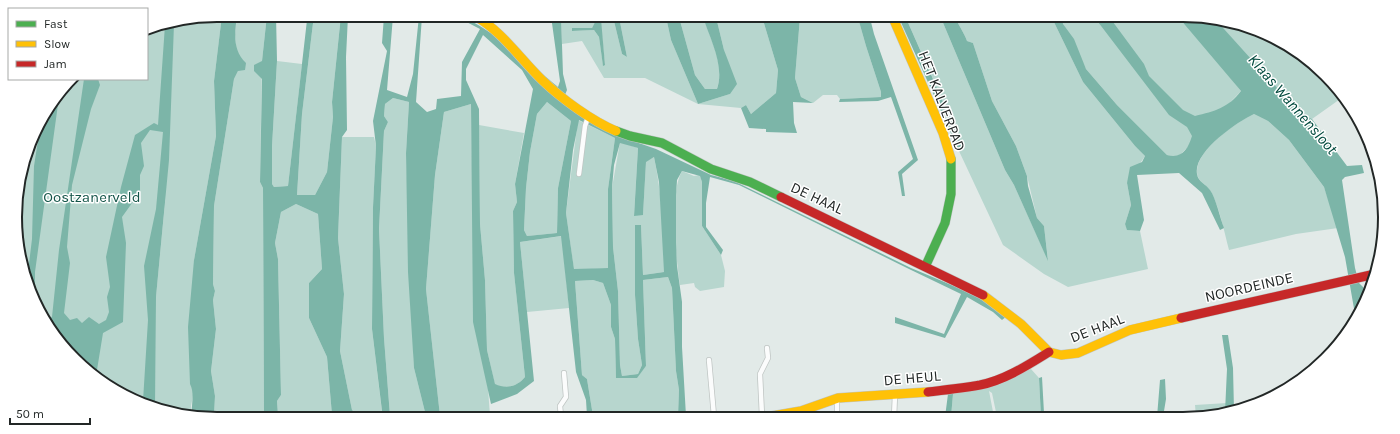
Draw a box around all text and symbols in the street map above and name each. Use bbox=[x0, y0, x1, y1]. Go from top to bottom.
legend bbox=[8, 8, 148, 80]
text: Fast bbox=[44, 17, 68, 31]
text: Slow bbox=[44, 37, 70, 51]
street label: HET KALVERPAD bbox=[915, 48, 969, 154]
water label: Klaas Wannensloot bbox=[1244, 50, 1342, 158]
text: Jam bbox=[44, 57, 67, 71]
street label: DE HAAL bbox=[788, 178, 846, 218]
park label: Oostzanerveld bbox=[43, 188, 141, 206]
street label: NOORDEINDE bbox=[1203, 268, 1295, 306]
street label: DE HAAL bbox=[1068, 310, 1126, 346]
street label: DE HEUL bbox=[883, 367, 941, 389]
scale bar bbox=[10, 400, 90, 426]
text: 50 m bbox=[16, 407, 44, 421]

